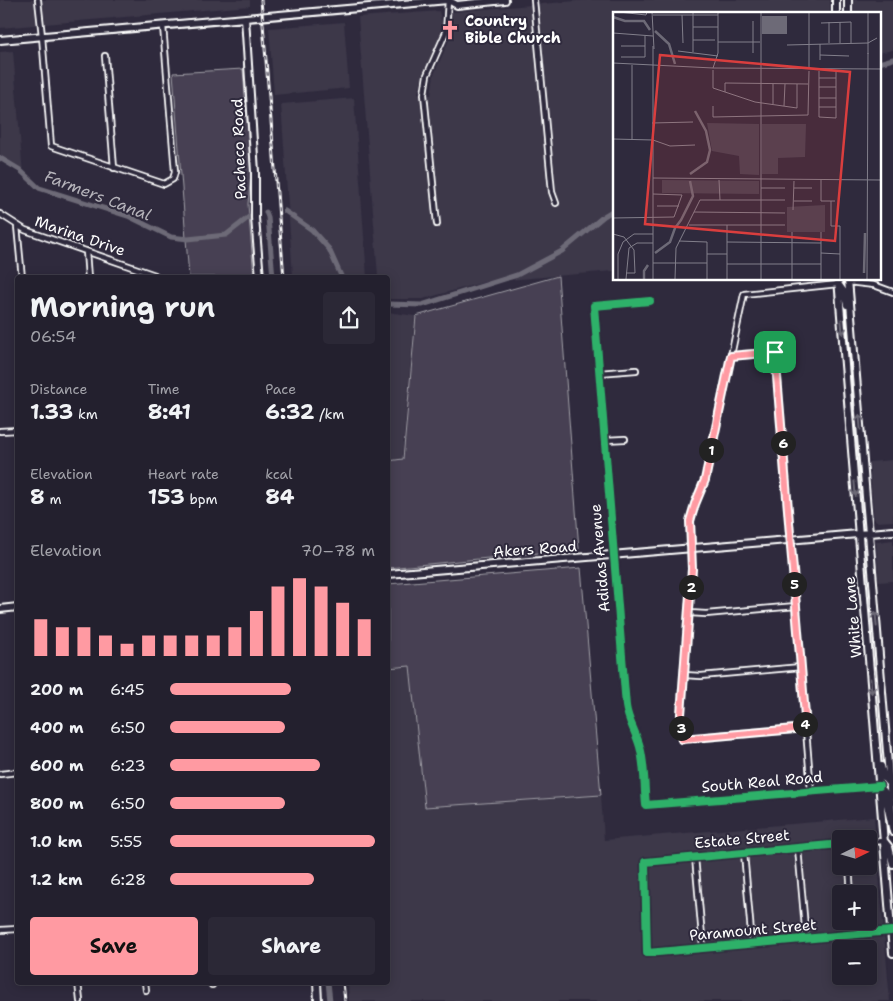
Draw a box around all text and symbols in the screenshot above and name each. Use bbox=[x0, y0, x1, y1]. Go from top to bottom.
place label: Country Bible Church bbox=[465, 11, 561, 48]
inset map bbox=[613, 12, 880, 280]
church icon: Country Bible Church bbox=[439, 19, 461, 41]
street label: Pacheco Road bbox=[227, 98, 251, 200]
water label: Farmers Canal bbox=[41, 165, 154, 225]
street label: Marina Drive bbox=[32, 211, 128, 261]
text: Morning run bbox=[30, 288, 215, 326]
button: share bbox=[323, 292, 375, 344]
one-way arrow bbox=[837, 319, 847, 335]
text: 06:54 bbox=[30, 326, 76, 347]
pin bbox=[754, 331, 796, 373]
icon: arrive bbox=[761, 338, 789, 366]
text: Distance bbox=[30, 380, 87, 398]
text: Time bbox=[148, 380, 180, 398]
text: Pace bbox=[265, 380, 296, 398]
text: 1.33 bbox=[30, 398, 73, 426]
text: 8:41 bbox=[148, 398, 191, 426]
text: 6:32 bbox=[265, 398, 315, 426]
text: km bbox=[73, 405, 98, 423]
text: /km bbox=[315, 405, 344, 423]
one-way arrow bbox=[856, 414, 865, 430]
pin: 6 bbox=[770, 430, 796, 456]
text: 6 bbox=[779, 434, 788, 452]
pin: 1 bbox=[698, 438, 724, 462]
text: 1 bbox=[708, 441, 715, 459]
text: Elevation bbox=[30, 465, 93, 483]
text: Heart rate bbox=[148, 465, 219, 483]
text: kcal bbox=[265, 465, 293, 483]
one-way arrow bbox=[851, 481, 860, 497]
text: 8 bbox=[30, 483, 45, 511]
text: 153 bbox=[148, 483, 185, 511]
text: 84 bbox=[265, 483, 295, 511]
text: m bbox=[45, 490, 62, 508]
text: bpm bbox=[185, 490, 218, 508]
street label: Adidas Avenue bbox=[585, 503, 615, 613]
street label: Akers Road bbox=[492, 536, 578, 562]
text: Elevation bbox=[30, 540, 102, 561]
text: 70–78 m bbox=[301, 540, 375, 561]
pin: 5 bbox=[782, 572, 806, 596]
pin: 2 bbox=[678, 574, 704, 600]
text: 5 bbox=[790, 575, 799, 593]
street label: White Lane bbox=[839, 575, 867, 659]
text: 2 bbox=[687, 578, 696, 596]
one-way arrow bbox=[872, 611, 881, 627]
one-way arrow bbox=[867, 678, 876, 694]
text: 200 m bbox=[30, 679, 83, 700]
text: 6:45 bbox=[110, 679, 145, 700]
pin: 4 bbox=[792, 712, 818, 736]
text: 4 bbox=[801, 715, 810, 733]
pin: 3 bbox=[668, 716, 694, 740]
text: 400 m bbox=[30, 717, 84, 738]
text: 6:50 bbox=[110, 717, 146, 738]
text: 3 bbox=[677, 719, 686, 737]
text: 600 m bbox=[30, 755, 84, 776]
text: 6:23 bbox=[110, 755, 146, 776]
street label: South Real Road bbox=[701, 767, 824, 797]
text: 800 m bbox=[30, 793, 84, 814]
text: 6:50 bbox=[110, 793, 146, 814]
street label: Estate Street bbox=[694, 825, 790, 853]
north arrow bbox=[832, 830, 878, 875]
map controls bbox=[832, 830, 877, 985]
text: 1.0 km bbox=[30, 831, 82, 852]
text: 5:55 bbox=[110, 831, 142, 852]
text: 1.2 km bbox=[30, 869, 83, 890]
text: 6:28 bbox=[110, 869, 146, 890]
button: + bbox=[832, 885, 877, 930]
street label: Paramount Street bbox=[688, 914, 818, 946]
button: Save bbox=[30, 917, 198, 975]
button: Share bbox=[208, 917, 375, 975]
button: − bbox=[832, 940, 877, 985]

